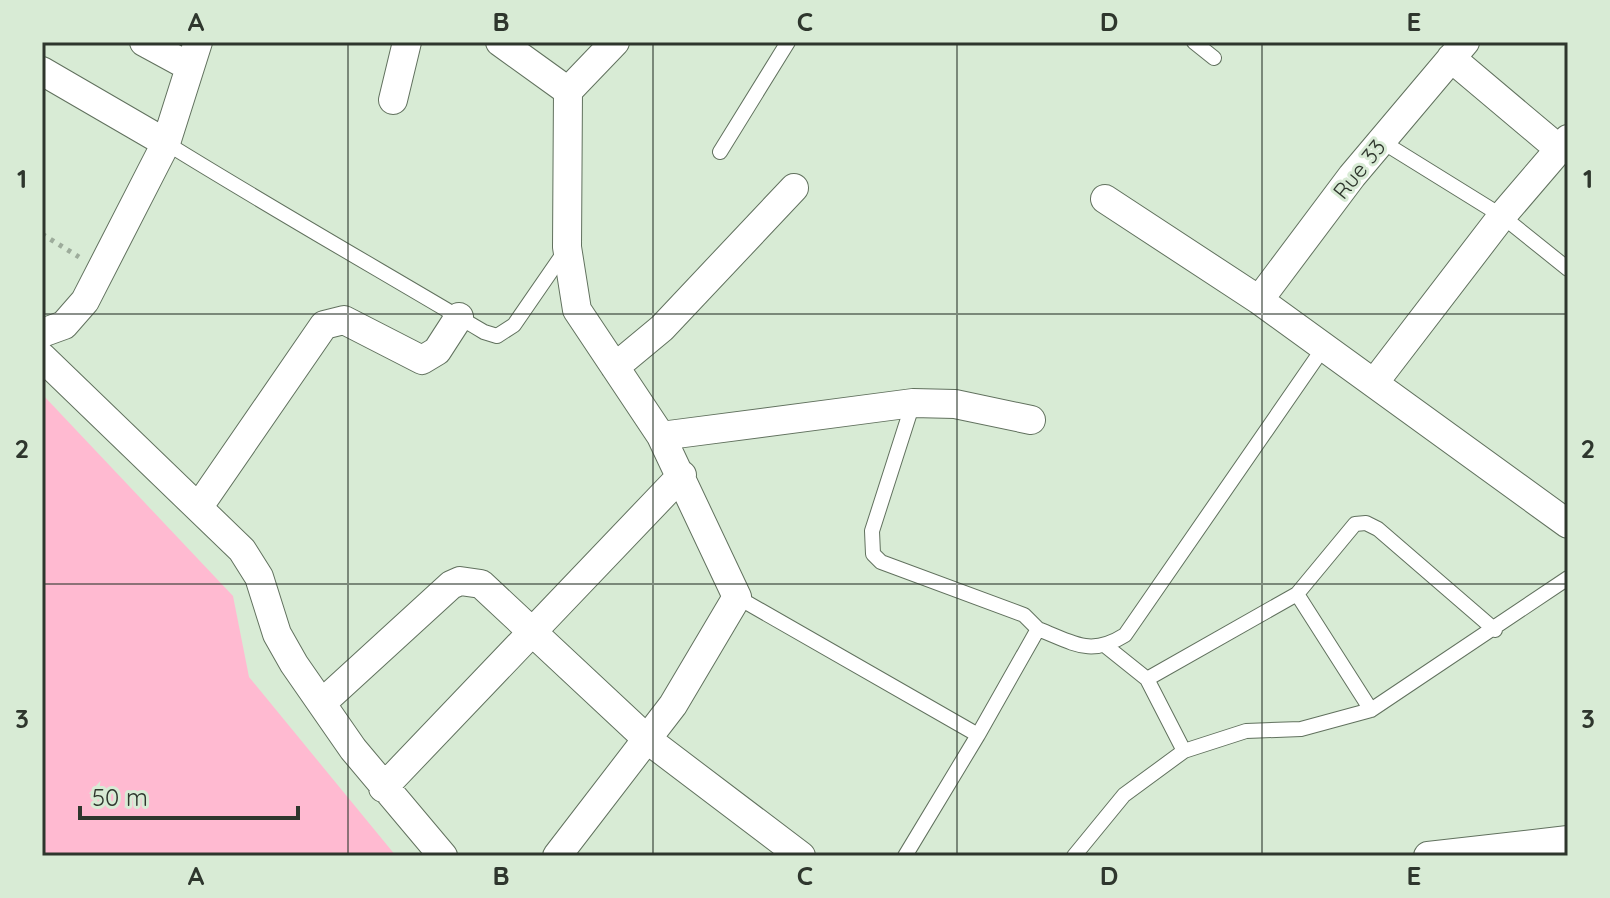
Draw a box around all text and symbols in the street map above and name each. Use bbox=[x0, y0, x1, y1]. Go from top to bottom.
text: A bbox=[188, 5, 205, 38]
text: B bbox=[492, 5, 510, 38]
text: C bbox=[797, 5, 813, 38]
text: D bbox=[1100, 5, 1118, 38]
text: E bbox=[1407, 5, 1421, 38]
street label: Rue 33 bbox=[1327, 134, 1391, 204]
text: 1 bbox=[17, 162, 27, 195]
text: 1 bbox=[1583, 162, 1593, 195]
text: 2 bbox=[15, 432, 29, 465]
text: 2 bbox=[1581, 432, 1595, 465]
text: 3 bbox=[15, 702, 29, 735]
text: 3 bbox=[1581, 702, 1595, 735]
scale bar bbox=[80, 770, 298, 820]
text: 50 m bbox=[92, 782, 148, 812]
text: A bbox=[188, 859, 205, 892]
text: B bbox=[492, 859, 510, 892]
text: C bbox=[797, 859, 813, 892]
text: D bbox=[1100, 859, 1118, 892]
text: E bbox=[1407, 859, 1421, 892]

